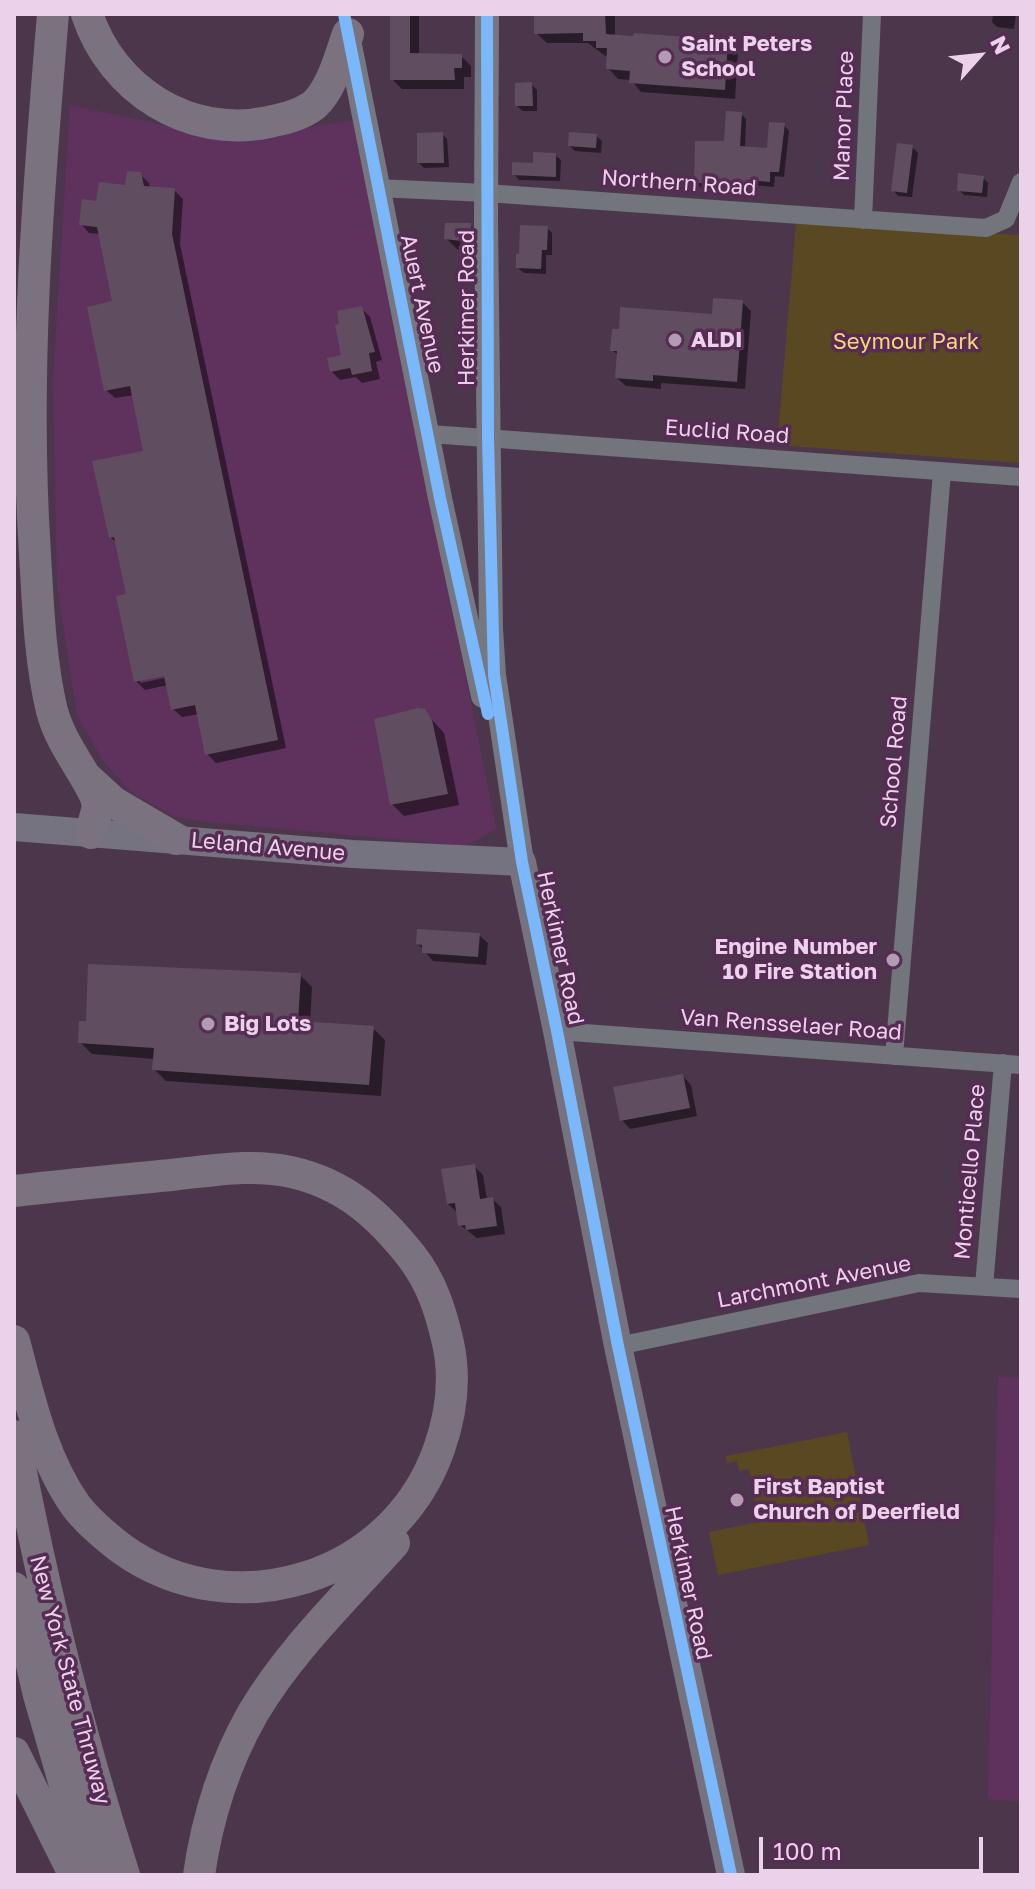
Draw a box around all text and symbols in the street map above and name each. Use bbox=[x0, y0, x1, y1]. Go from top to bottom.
north arrow bbox=[939, 16, 1019, 96]
place label: Saint Peters School bbox=[681, 31, 812, 82]
text: N bbox=[985, 31, 1017, 58]
marker: Saint Peters School bbox=[656, 48, 674, 66]
street label: Manor Place bbox=[829, 50, 859, 182]
street label: Northern Road bbox=[600, 164, 758, 202]
street label: Herkimer Road bbox=[454, 230, 480, 386]
street label: Auert Avenue bbox=[394, 232, 450, 376]
place label: ALDI bbox=[691, 327, 742, 353]
park label: Seymour Park bbox=[833, 329, 979, 355]
marker: ALDI bbox=[666, 331, 684, 349]
street label: Euclid Road bbox=[664, 414, 790, 450]
street label: School Road bbox=[875, 695, 913, 829]
street label: Leland Avenue bbox=[190, 827, 346, 867]
street label: Herkimer Road bbox=[531, 869, 589, 1027]
place label: Engine Number 10 Fire Station bbox=[714, 934, 877, 986]
marker: Engine Number 10 Fire Station bbox=[884, 951, 902, 969]
street label: Van Rensselaer Road bbox=[679, 1004, 903, 1046]
place label: Big Lots bbox=[224, 1011, 311, 1037]
marker: Big Lots bbox=[199, 1015, 217, 1033]
street label: Monticello Place bbox=[949, 1083, 991, 1261]
street label: Larchmont Avenue bbox=[715, 1250, 913, 1314]
place label: First Baptist Church of Deerfield bbox=[753, 1474, 960, 1526]
marker: First Baptist Church of Deerfield bbox=[728, 1491, 746, 1509]
street label: Herkimer Road bbox=[659, 1504, 717, 1662]
street label: New York State Thruway bbox=[24, 1552, 116, 1808]
scale bar bbox=[763, 1821, 987, 1871]
text: 100 m bbox=[773, 1836, 842, 1865]

